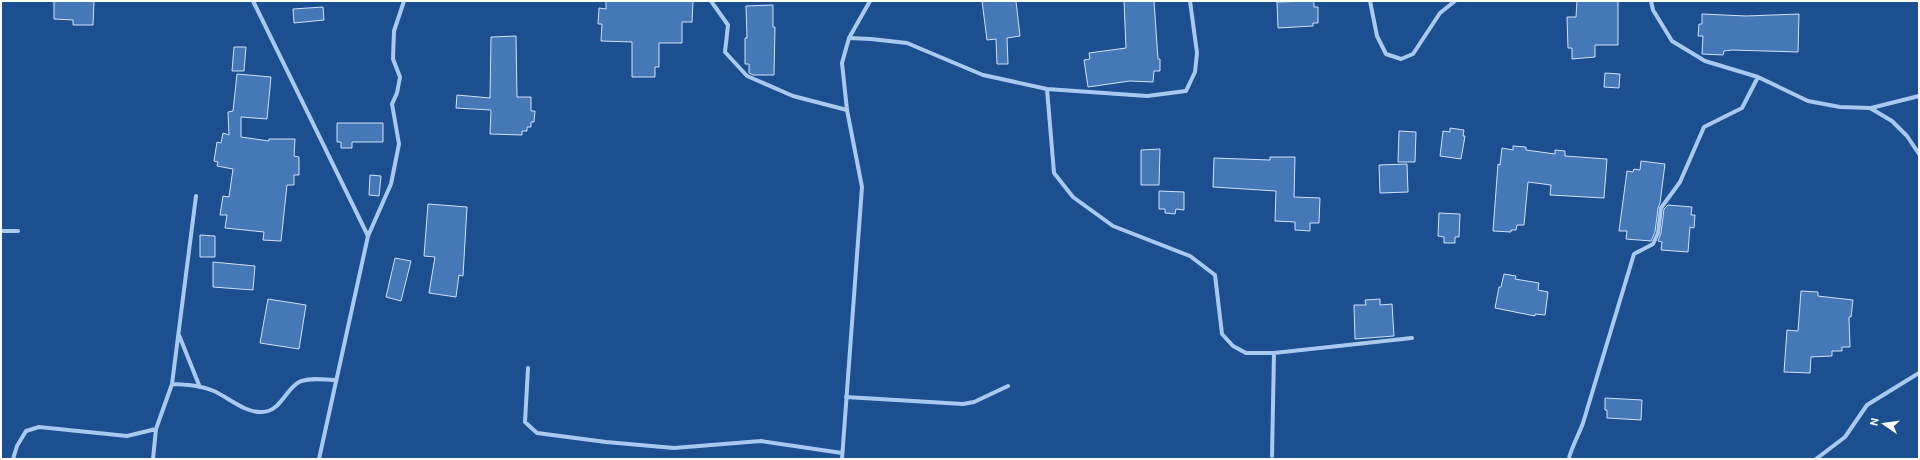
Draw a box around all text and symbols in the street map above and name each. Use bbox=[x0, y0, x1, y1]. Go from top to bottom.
north arrow bbox=[1864, 404, 1904, 444]
text: N bbox=[1867, 416, 1882, 427]

